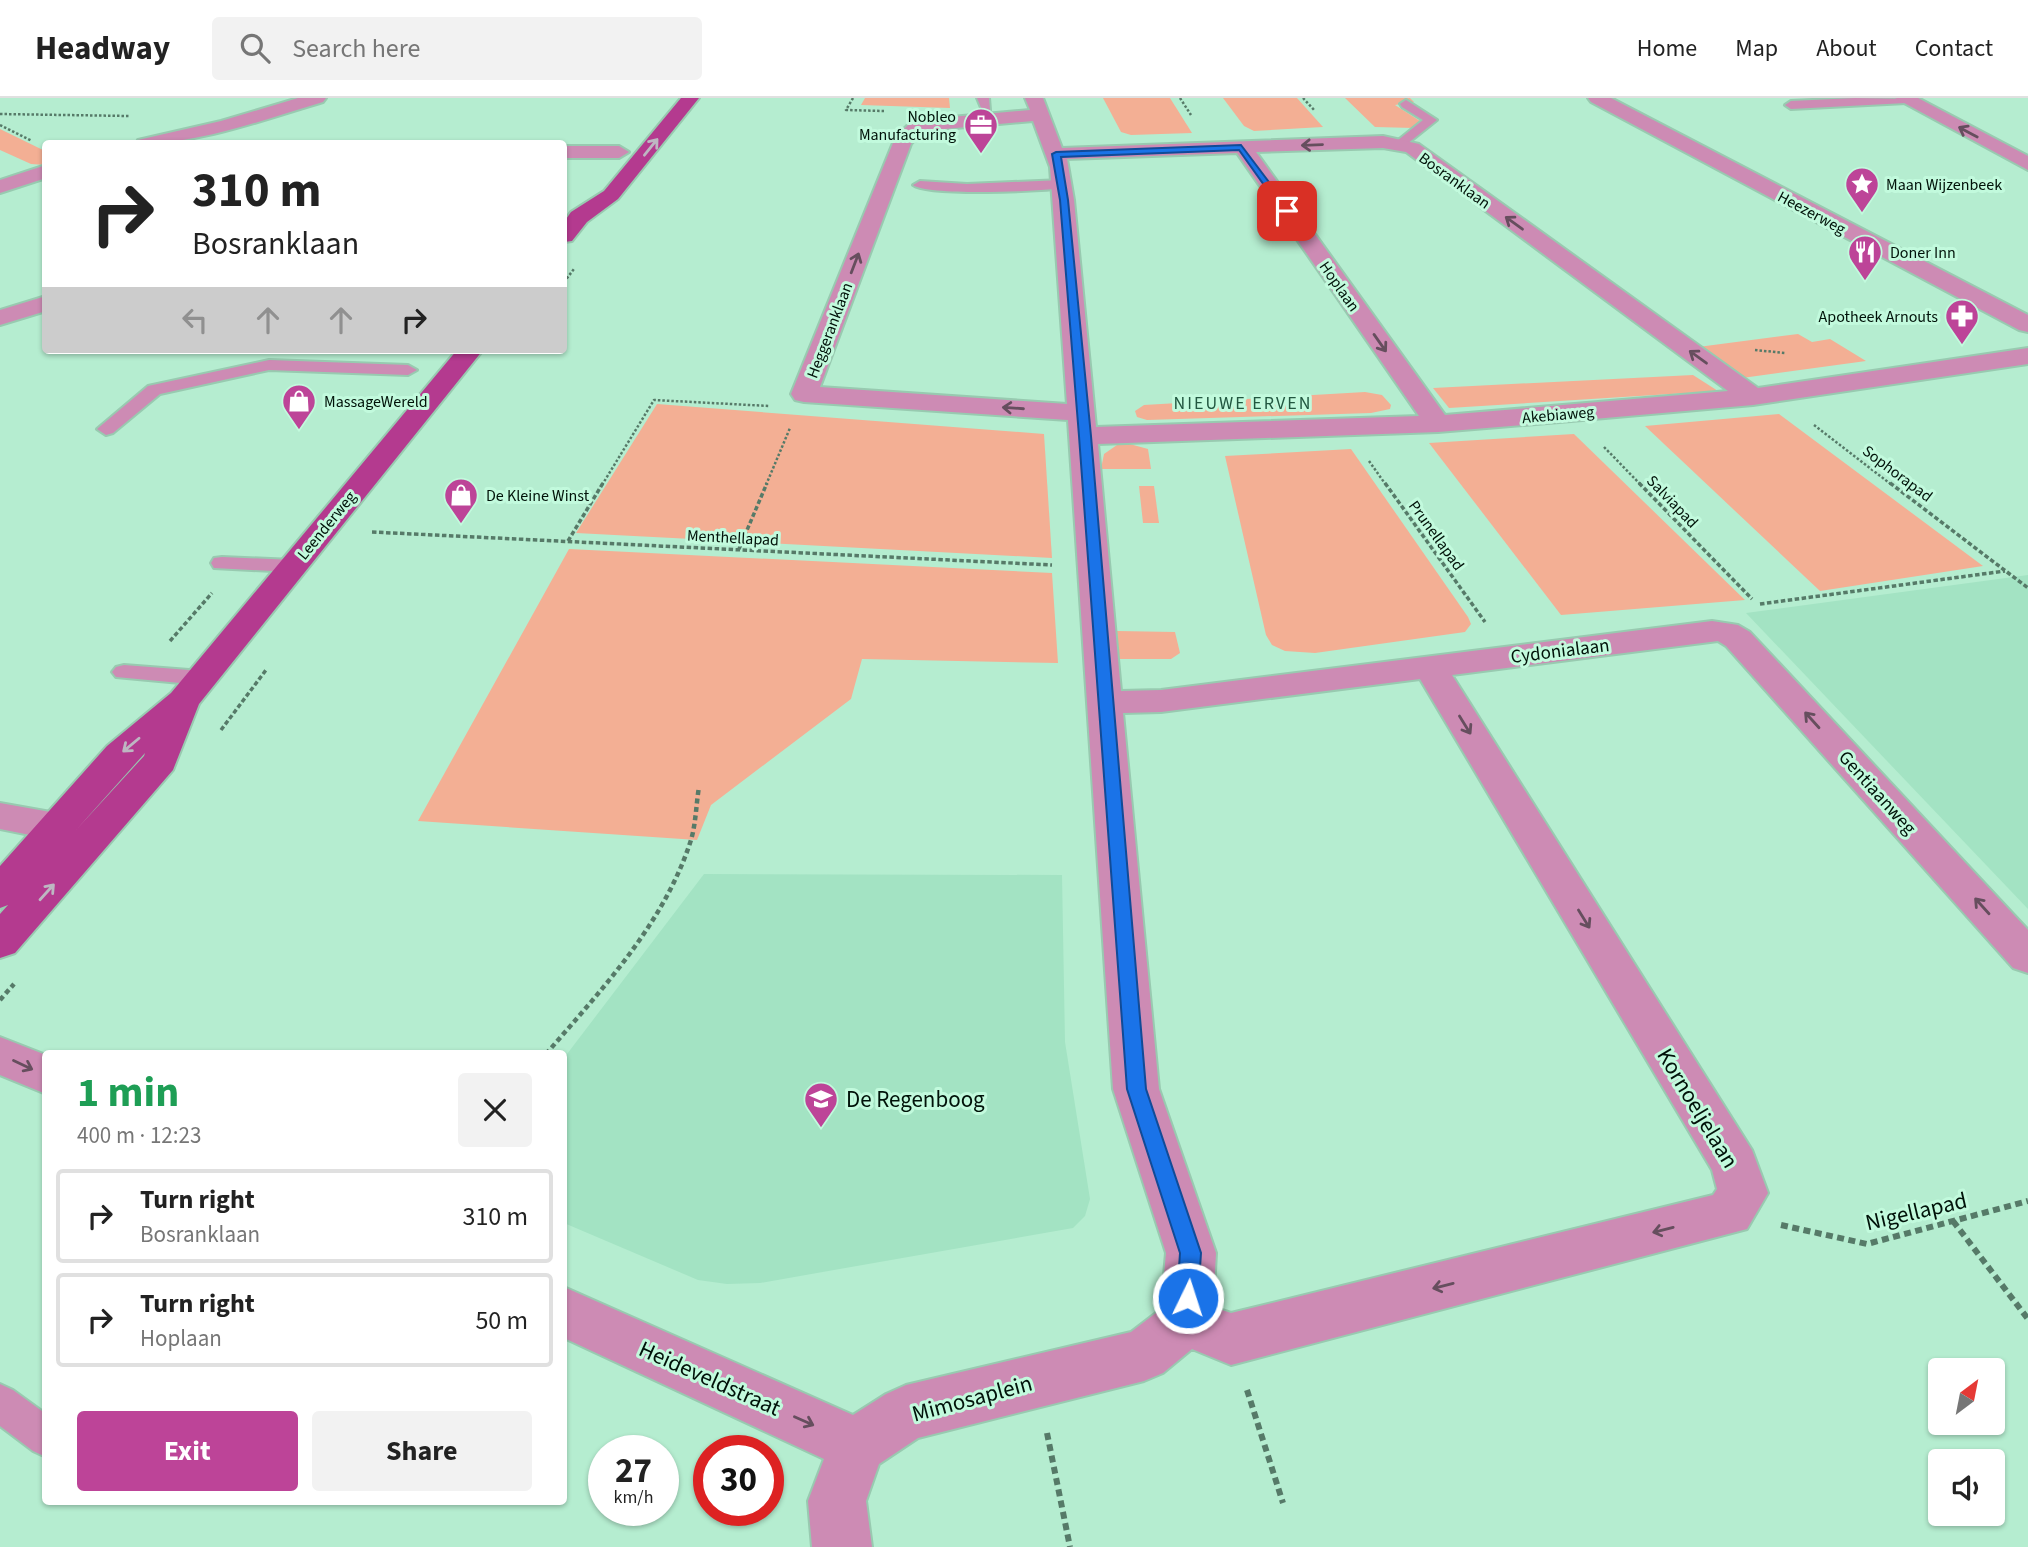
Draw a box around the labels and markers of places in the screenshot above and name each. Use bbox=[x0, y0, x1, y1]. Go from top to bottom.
place label: Nobleo Manufacturing bbox=[859, 106, 956, 146]
office icon: Nobleo Manufacturing bbox=[962, 106, 1000, 155]
place icon: Maan Wijzenbeek bbox=[1843, 165, 1881, 214]
place label: Maan Wijzenbeek bbox=[1886, 174, 2002, 196]
pin bbox=[1257, 181, 1317, 241]
restaurant icon: Doner Inn bbox=[1846, 233, 1884, 282]
place label: Doner Inn bbox=[1890, 242, 1956, 264]
pharmacy icon: Apotheek Arnouts bbox=[1943, 297, 1981, 346]
place label: Apotheek Arnouts bbox=[1819, 306, 1938, 328]
shop icon: MassageWereld bbox=[280, 382, 318, 431]
place label: MassageWereld bbox=[324, 391, 428, 413]
shop icon: De Kleine Winst bbox=[442, 476, 480, 525]
place label: De Kleine Winst bbox=[486, 485, 590, 507]
school or university icon: De Regenboog bbox=[802, 1080, 840, 1129]
place label: De Regenboog bbox=[846, 1083, 985, 1116]

